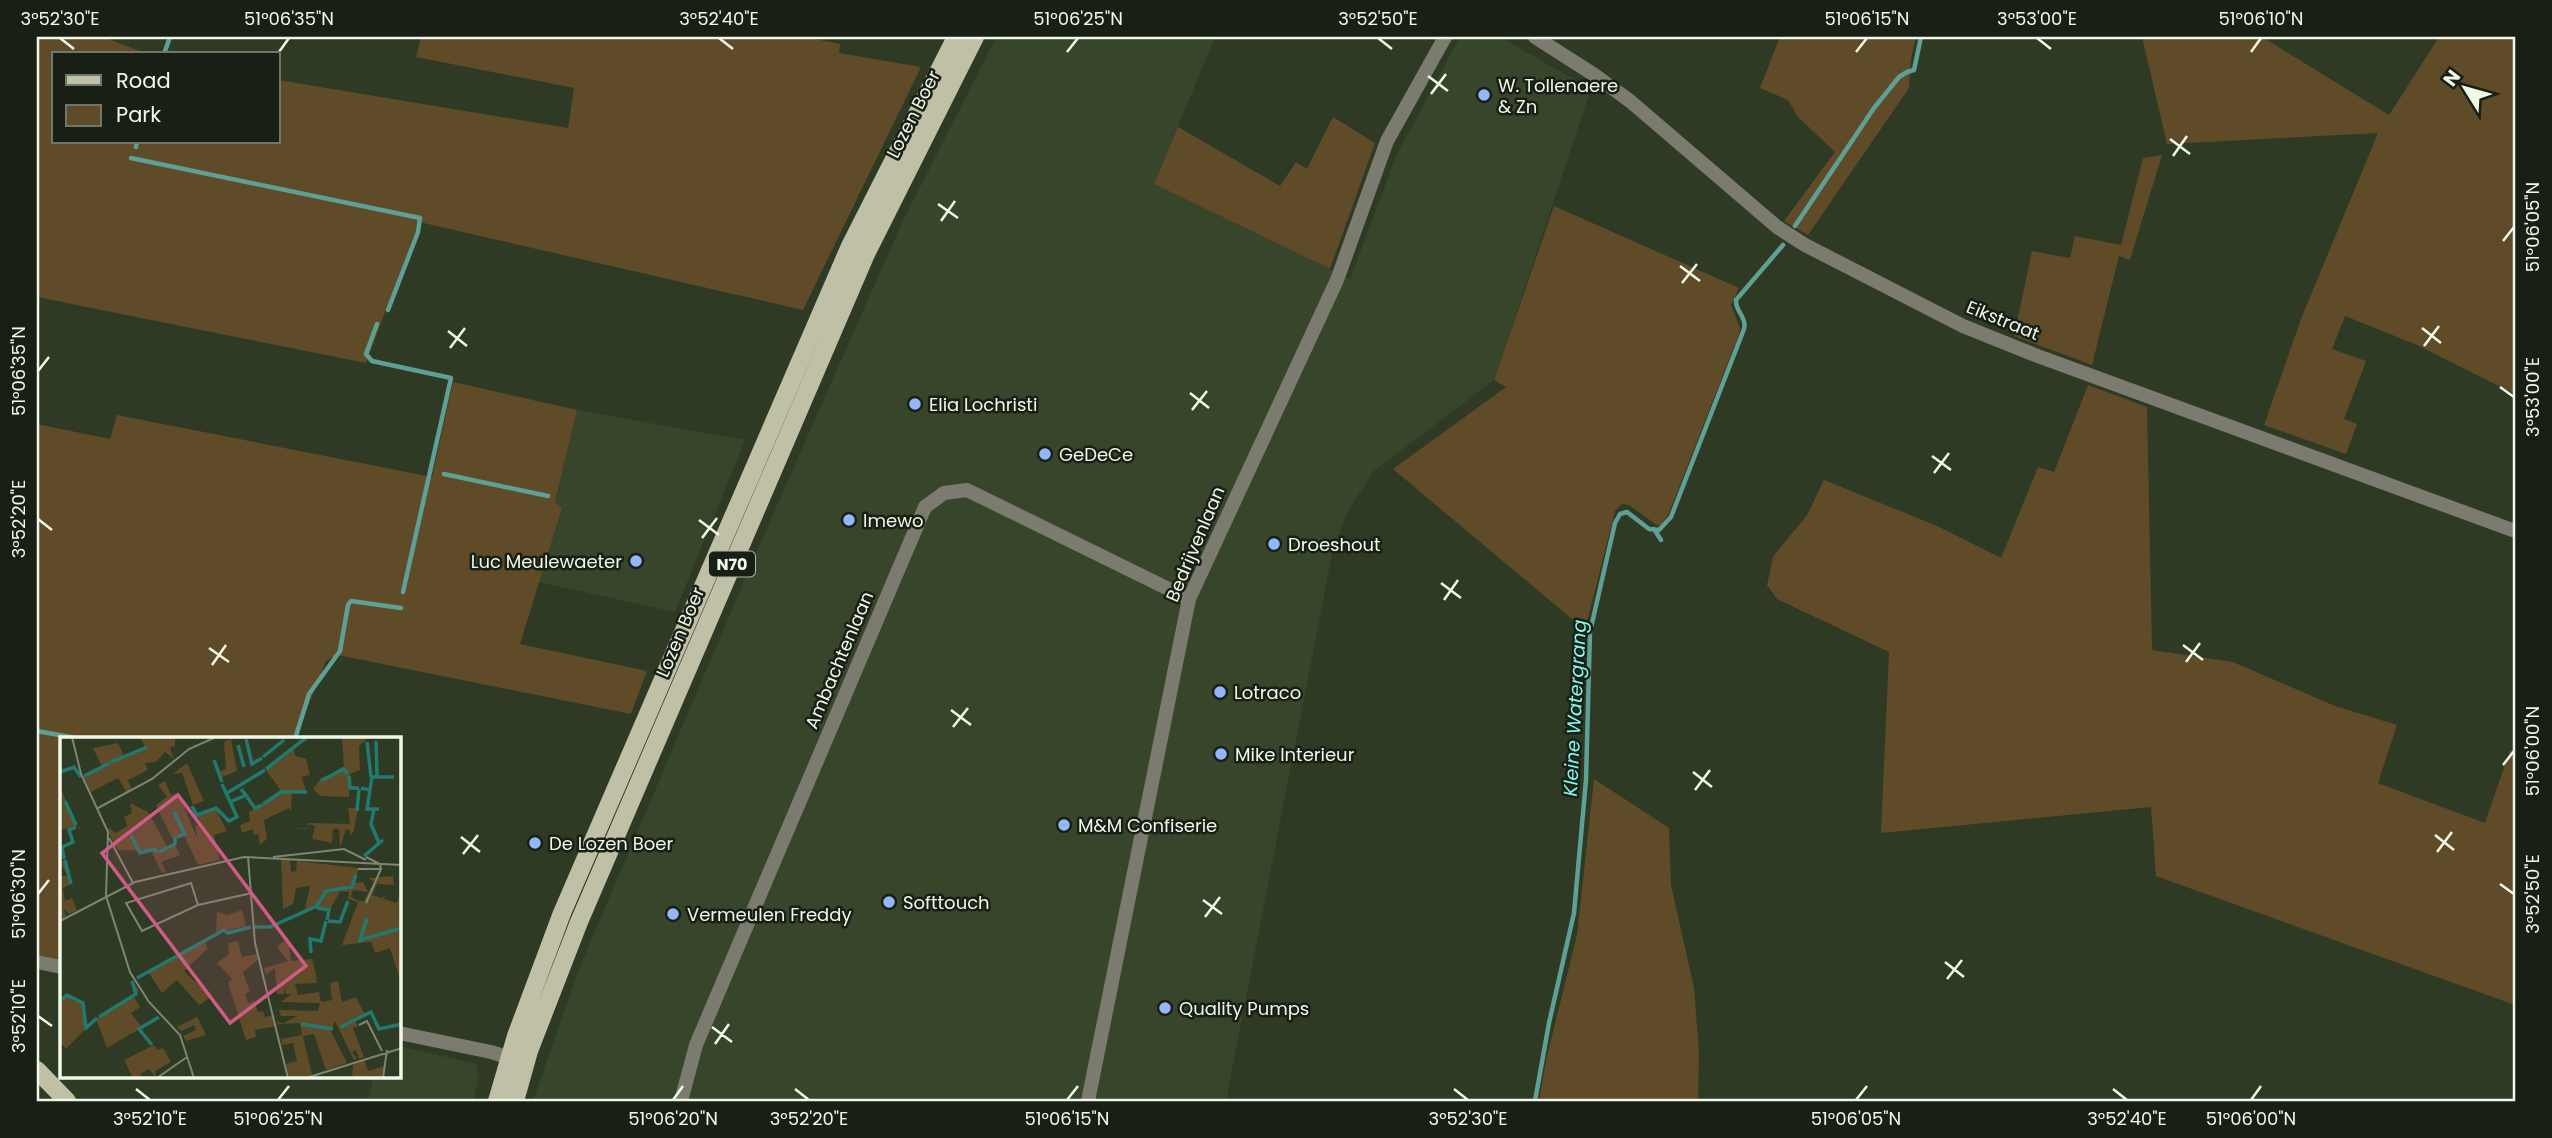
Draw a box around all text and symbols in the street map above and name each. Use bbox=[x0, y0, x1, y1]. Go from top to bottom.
text: 3°52'30"E bbox=[21, 6, 99, 31]
text: 51°06'35"N bbox=[244, 6, 334, 31]
text: 3°52'40"E bbox=[679, 6, 759, 31]
text: 51°06'25"N bbox=[1033, 6, 1123, 31]
text: 3°52'50"E bbox=[1338, 6, 1418, 31]
text: 51°06'15"N bbox=[1824, 6, 1910, 31]
text: 3°53'00"E bbox=[1997, 6, 2077, 31]
text: 51°06'10"N bbox=[2218, 6, 2304, 31]
legend bbox=[52, 52, 280, 144]
north arrow bbox=[2430, 52, 2500, 122]
text: N bbox=[2437, 64, 2467, 92]
text: Road bbox=[116, 66, 171, 95]
street label: Lozen Boer bbox=[880, 66, 946, 162]
place label: W. Tollenaere & Zn bbox=[1498, 73, 1618, 119]
marker: W. Tollenaere & Zn bbox=[1476, 87, 1492, 103]
text: Park bbox=[116, 100, 161, 129]
text: 51°06'05"N bbox=[2520, 182, 2545, 272]
street label: Eikstraat bbox=[1963, 294, 2043, 346]
text: 51°06'35"N bbox=[6, 326, 31, 416]
text: 3°53'00"E bbox=[2520, 357, 2545, 437]
place label: Elia Lochristi bbox=[929, 392, 1037, 417]
marker: Elia Lochristi bbox=[907, 396, 923, 412]
place label: GeDeCe bbox=[1059, 442, 1133, 467]
marker: GeDeCe bbox=[1037, 446, 1053, 462]
text: 3°52'20"E bbox=[6, 480, 31, 558]
street label: Bedrijvenlaan bbox=[1159, 482, 1231, 606]
place label: Imewo bbox=[863, 508, 923, 533]
marker: Imewo bbox=[841, 512, 857, 528]
place label: Droeshout bbox=[1288, 532, 1381, 557]
marker: Droeshout bbox=[1266, 536, 1282, 552]
place label: Luc Meulewaeter bbox=[471, 549, 622, 574]
road number: N70 bbox=[709, 552, 755, 576]
marker: Luc Meulewaeter bbox=[628, 553, 644, 569]
street label: Lozen Boer bbox=[650, 583, 710, 681]
street label: Ambachtenlaan bbox=[799, 587, 879, 733]
water label: Kleine Watergrang bbox=[1557, 619, 1593, 797]
place label: Lotraco bbox=[1234, 680, 1301, 705]
marker: Lotraco bbox=[1212, 684, 1228, 700]
text: 51°06'00"N bbox=[2520, 706, 2545, 796]
inset map bbox=[60, 737, 401, 1078]
place label: Mike Interieur bbox=[1235, 742, 1355, 767]
marker: Mike Interieur bbox=[1213, 746, 1229, 762]
place label: M&M Confiserie bbox=[1078, 813, 1217, 838]
marker: M&M Confiserie bbox=[1056, 817, 1072, 833]
place label: De Lozen Boer bbox=[549, 831, 673, 856]
marker: De Lozen Boer bbox=[527, 835, 543, 851]
text: 51°06'30"N bbox=[6, 849, 31, 939]
text: 3°52'50"E bbox=[2520, 854, 2545, 934]
place label: Softtouch bbox=[903, 890, 990, 915]
marker: Softtouch bbox=[881, 894, 897, 910]
place label: Vermeulen Freddy bbox=[687, 902, 852, 927]
marker: Vermeulen Freddy bbox=[665, 906, 681, 922]
text: 3°52'10"E bbox=[6, 979, 31, 1053]
place label: Quality Pumps bbox=[1179, 996, 1309, 1021]
marker: Quality Pumps bbox=[1157, 1000, 1173, 1016]
text: 3°52'10"E bbox=[113, 1106, 187, 1131]
text: 51°06'25"N bbox=[233, 1106, 323, 1131]
text: 51°06'20"N bbox=[628, 1106, 718, 1131]
text: 3°52'20"E bbox=[770, 1106, 848, 1131]
text: 51°06'15"N bbox=[1024, 1106, 1110, 1131]
text: 3°52'30"E bbox=[1429, 1106, 1507, 1131]
text: 51°06'05"N bbox=[1811, 1106, 1901, 1131]
text: 3°52'40"E bbox=[2087, 1106, 2167, 1131]
text: 51°06'00"N bbox=[2206, 1106, 2296, 1131]

